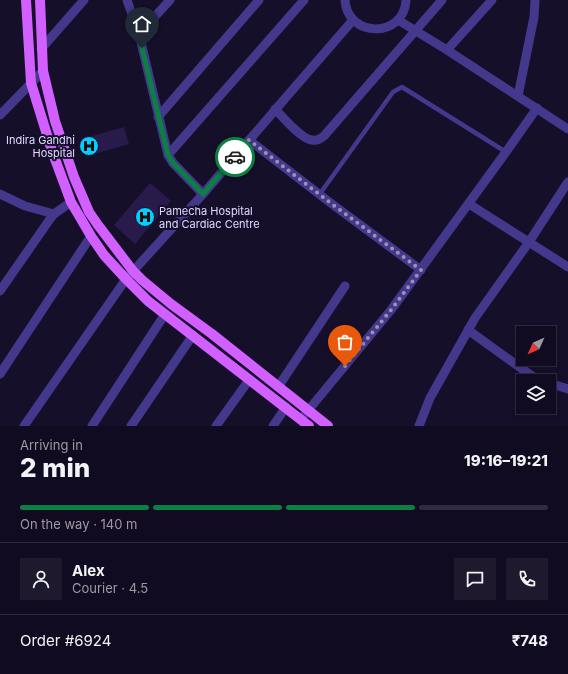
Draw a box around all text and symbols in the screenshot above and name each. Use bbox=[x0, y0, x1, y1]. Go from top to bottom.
pin bbox=[125, 7.0, 159, 48]
icon: home bbox=[131, 13, 153, 35]
place label: Indira Gandhi Hospital bbox=[6, 133, 75, 160]
hospital icon: Indira Gandhi Hospital bbox=[78, 135, 100, 157]
courier bbox=[215, 137, 255, 177]
icon: car bbox=[224, 146, 246, 168]
place label: Pamecha Hospital and Cardiac Centre bbox=[159, 204, 260, 231]
hospital icon: Pamecha Hospital and Cardiac Centre bbox=[134, 206, 156, 228]
pin bbox=[328, 325, 362, 366]
north arrow bbox=[516, 326, 556, 366]
map controls bbox=[516, 326, 556, 414]
icon: bag bbox=[334, 331, 356, 353]
button: layers bbox=[516, 374, 556, 414]
text: Arriving in bbox=[20, 437, 83, 453]
text: 19:16–19:21 bbox=[464, 451, 548, 470]
text: 2 min bbox=[20, 452, 90, 483]
text: On the way · 140 m bbox=[20, 516, 138, 532]
button: person bbox=[20, 558, 62, 600]
button: chat bbox=[454, 558, 496, 600]
button: phone bbox=[506, 558, 548, 600]
text: Alex bbox=[72, 561, 105, 580]
text: Courier · 4.5 bbox=[72, 580, 148, 596]
text: Order #6924 bbox=[20, 631, 111, 650]
text: ₹748 bbox=[512, 631, 548, 650]

